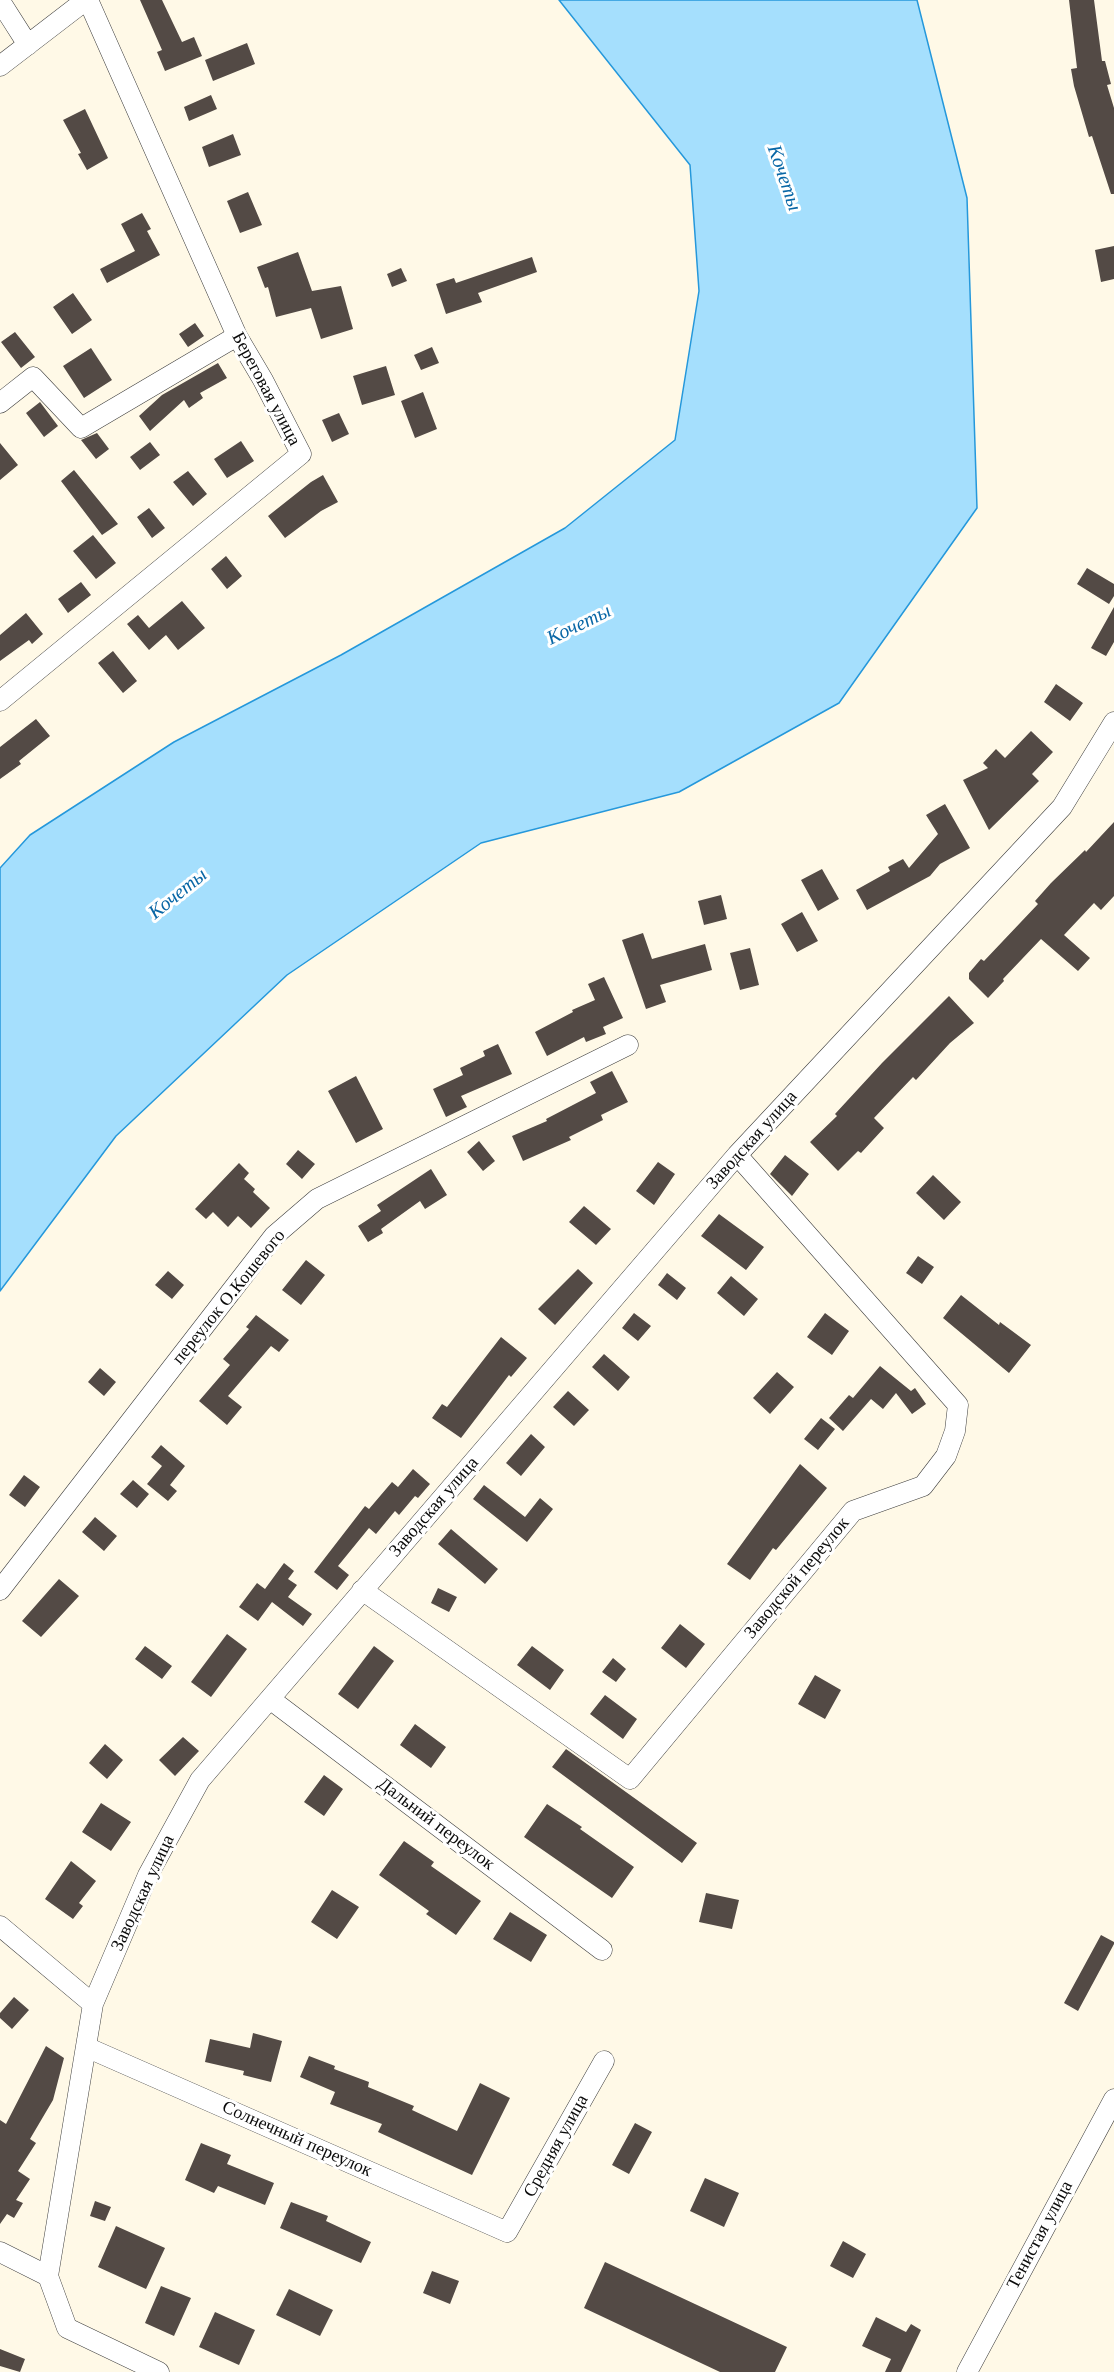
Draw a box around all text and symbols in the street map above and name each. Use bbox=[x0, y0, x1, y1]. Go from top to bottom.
water label: Кочеты bbox=[762, 142, 806, 214]
street label: Береговая улица bbox=[227, 329, 305, 449]
water label: Кочеты bbox=[543, 599, 615, 651]
water label: Кочеты bbox=[144, 863, 212, 925]
street label: Заводская улица bbox=[702, 1086, 802, 1194]
street label: переулок О.Кошевого bbox=[168, 1225, 290, 1369]
street label: Заводская улица bbox=[385, 1453, 483, 1561]
street label: Заводской переулок bbox=[740, 1513, 854, 1643]
street label: Дальний переулок bbox=[373, 1773, 499, 1875]
street label: Заводская улица bbox=[107, 1832, 179, 1954]
street label: Средняя улица bbox=[519, 2091, 593, 2201]
street label: Солнечный переулок bbox=[219, 2096, 375, 2182]
street label: Тенистая улица bbox=[1002, 2177, 1078, 2293]

